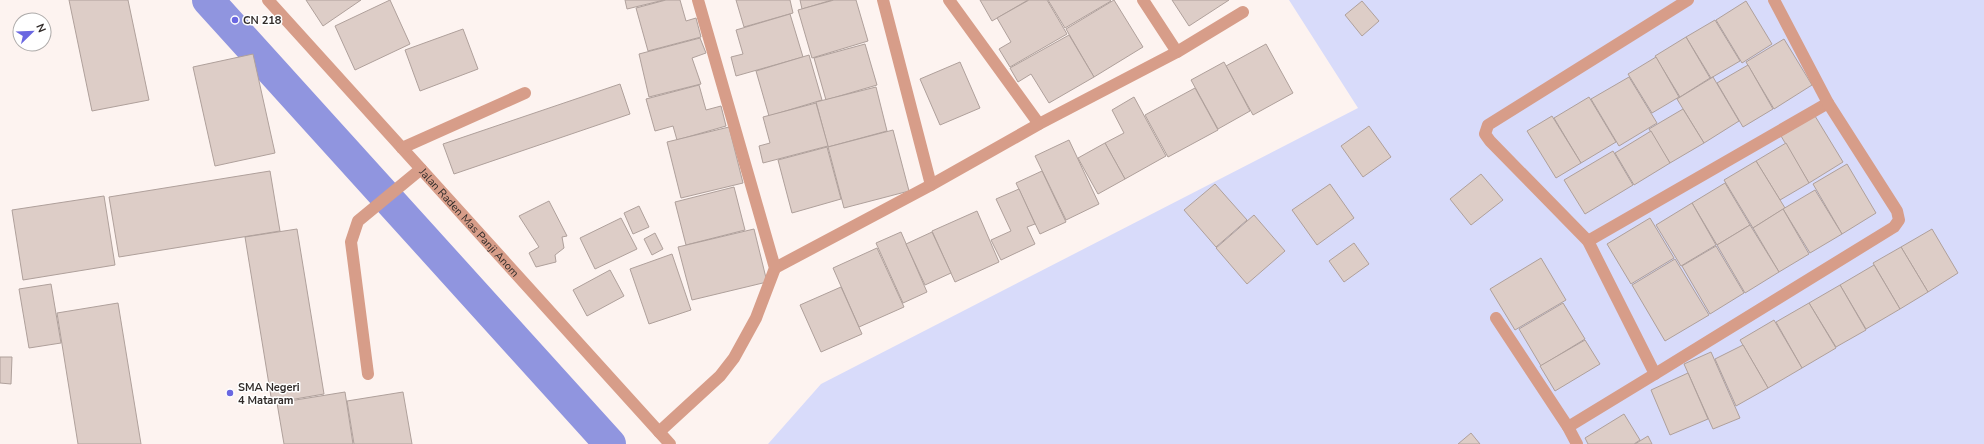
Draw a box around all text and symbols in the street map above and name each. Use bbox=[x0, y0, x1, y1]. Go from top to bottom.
north arrow bbox=[12, 12, 52, 52]
place label: CN 218 bbox=[243, 13, 282, 28]
marker: CN 218 bbox=[230, 15, 240, 25]
text: N bbox=[32, 22, 49, 35]
street label: Jalan Raden Mas Panji Anom bbox=[415, 164, 522, 280]
place label: SMA Negeri 4 Mataram bbox=[238, 380, 300, 408]
marker: SMA Negeri 4 Mataram bbox=[225, 388, 235, 398]

